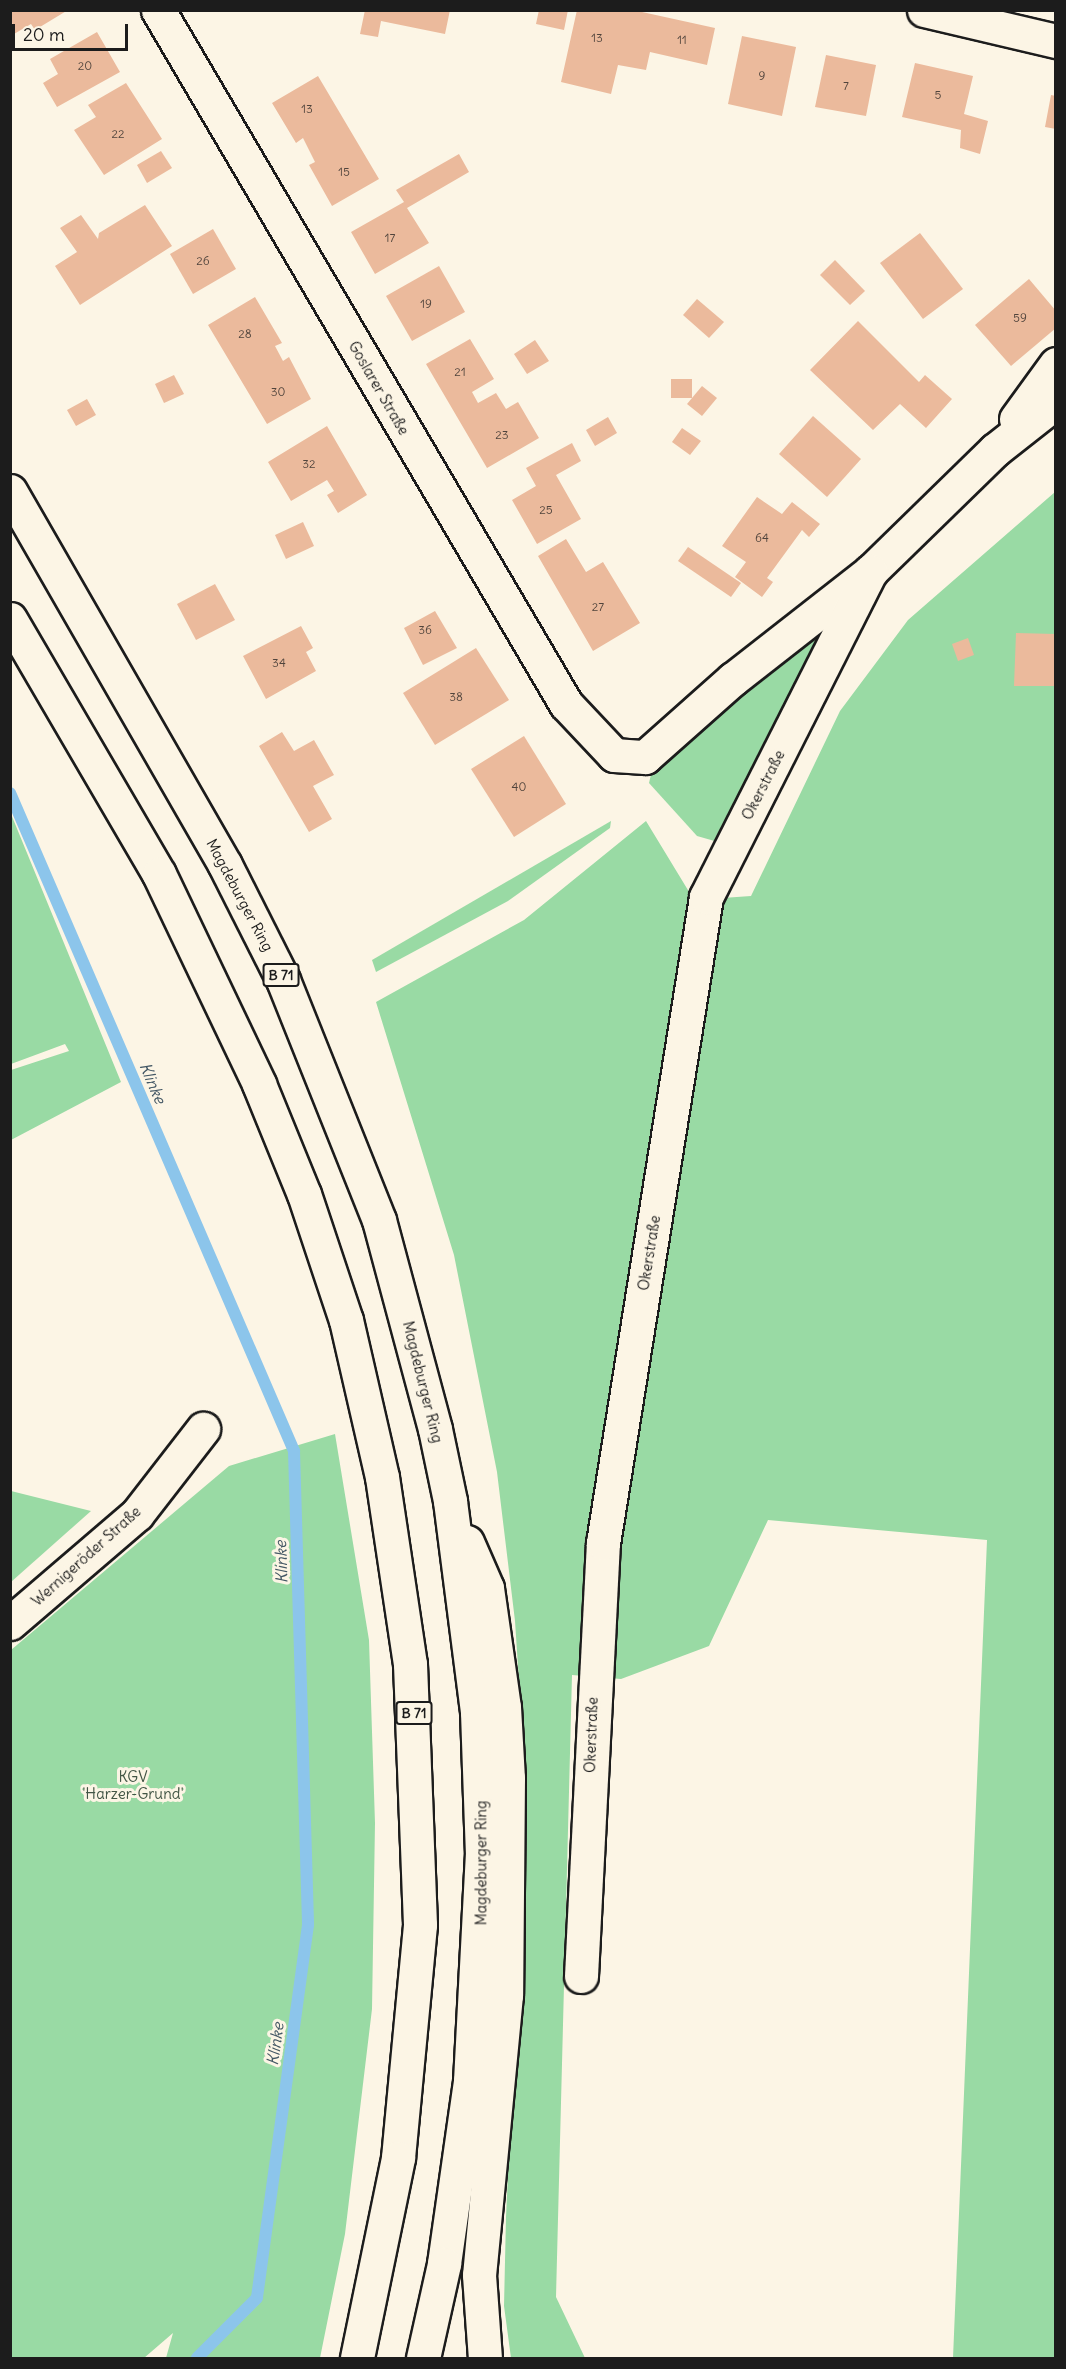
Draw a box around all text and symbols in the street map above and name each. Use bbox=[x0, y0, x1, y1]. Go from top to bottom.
scale bar bbox=[15, 12, 130, 50]
text: 20 m bbox=[23, 23, 65, 46]
house number: 13 bbox=[591, 31, 603, 45]
house number: 11 bbox=[677, 33, 687, 47]
house number: 20 bbox=[78, 59, 92, 73]
house number: 9 bbox=[759, 69, 765, 83]
house number: 7 bbox=[843, 79, 849, 93]
house number: 5 bbox=[935, 88, 941, 102]
house number: 13 bbox=[301, 102, 313, 116]
house number: 22 bbox=[111, 127, 125, 141]
house number: 15 bbox=[338, 165, 350, 179]
house number: 17 bbox=[385, 231, 395, 245]
house number: 26 bbox=[196, 254, 210, 268]
house number: 19 bbox=[420, 297, 432, 311]
house number: 59 bbox=[1013, 311, 1027, 325]
house number: 28 bbox=[238, 327, 252, 341]
street label: Goslarer Straße bbox=[345, 338, 413, 438]
house number: 21 bbox=[454, 365, 466, 379]
house number: 30 bbox=[271, 385, 285, 399]
house number: 23 bbox=[495, 428, 509, 442]
house number: 32 bbox=[302, 457, 316, 471]
house number: 25 bbox=[539, 503, 553, 517]
house number: 64 bbox=[755, 531, 769, 545]
house number: 27 bbox=[592, 600, 604, 614]
house number: 36 bbox=[418, 623, 432, 637]
house number: 34 bbox=[272, 656, 286, 670]
house number: 38 bbox=[449, 690, 463, 704]
street label: Okerstraße bbox=[738, 747, 788, 823]
house number: 40 bbox=[512, 780, 526, 794]
street label: Magdeburger Ring bbox=[203, 836, 277, 954]
road number: B 71 bbox=[262, 964, 300, 986]
water label: Klinke bbox=[136, 1059, 170, 1107]
street label: Okerstraße bbox=[634, 1214, 664, 1292]
street label: Magdeburger Ring bbox=[399, 1319, 447, 1445]
street label: Wernigeröder Straße bbox=[28, 1502, 144, 1610]
water label: Klinke bbox=[271, 1540, 291, 1584]
street label: Okerstraße bbox=[581, 1697, 601, 1773]
road number: B 71 bbox=[394, 1702, 434, 1724]
park label: KGV 'Harzer-Grund' bbox=[83, 1767, 183, 1802]
street label: Magdeburger Ring bbox=[472, 1801, 490, 1925]
water label: Klinke bbox=[263, 2021, 287, 2067]

